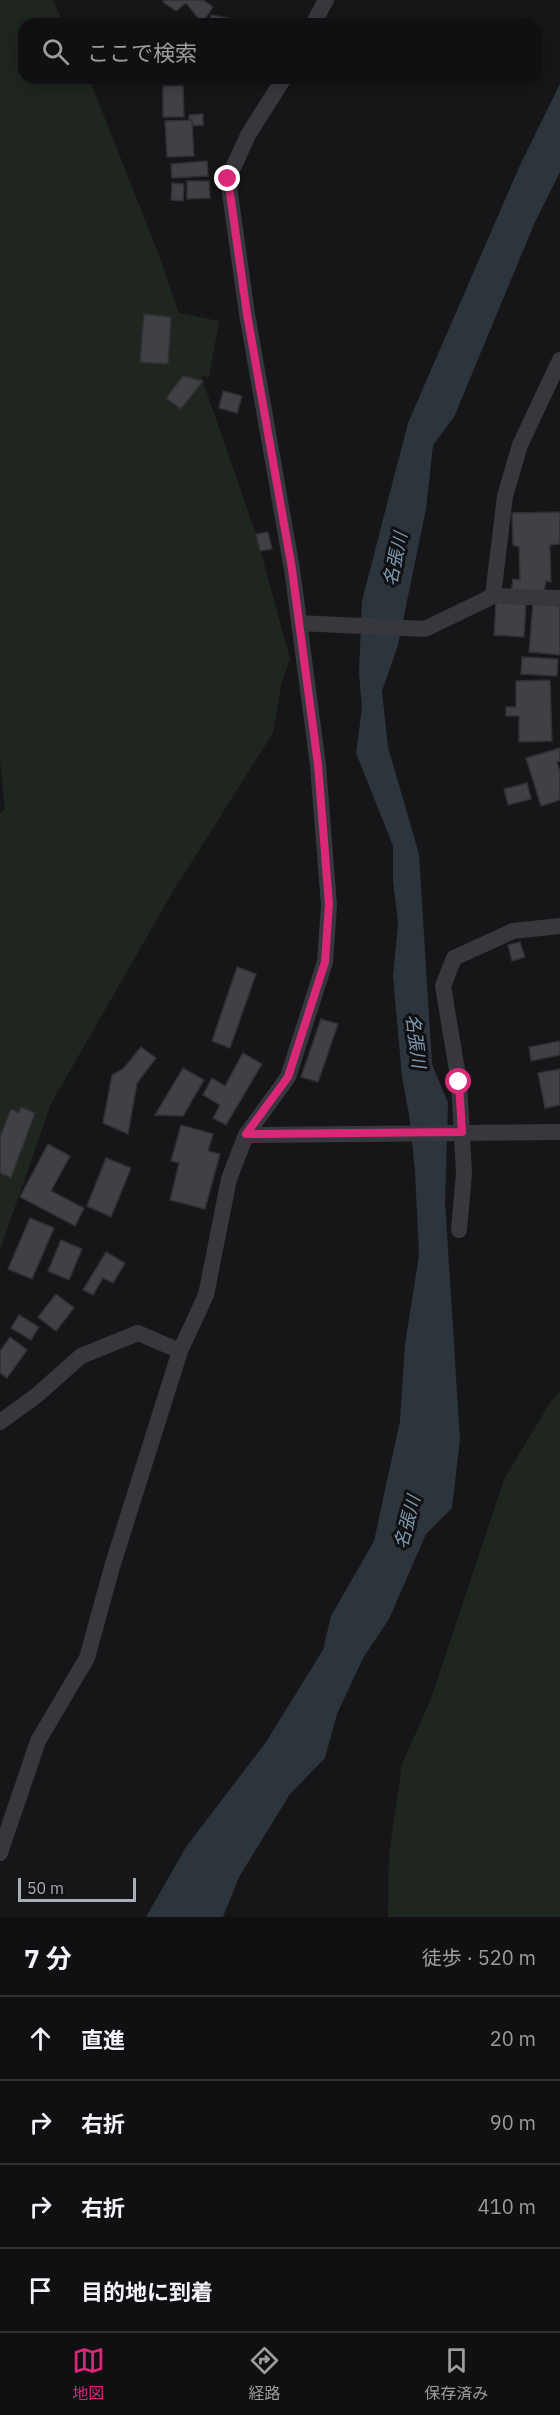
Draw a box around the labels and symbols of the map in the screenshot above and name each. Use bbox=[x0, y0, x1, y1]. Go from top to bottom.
route end bbox=[214, 165, 240, 191]
water label: 名張川 bbox=[378, 528, 412, 588]
water label: 名張川 bbox=[401, 1013, 431, 1071]
route start bbox=[445, 1068, 471, 1094]
water label: 名張川 bbox=[389, 1491, 426, 1551]
scale bar bbox=[18, 1875, 136, 1902]

